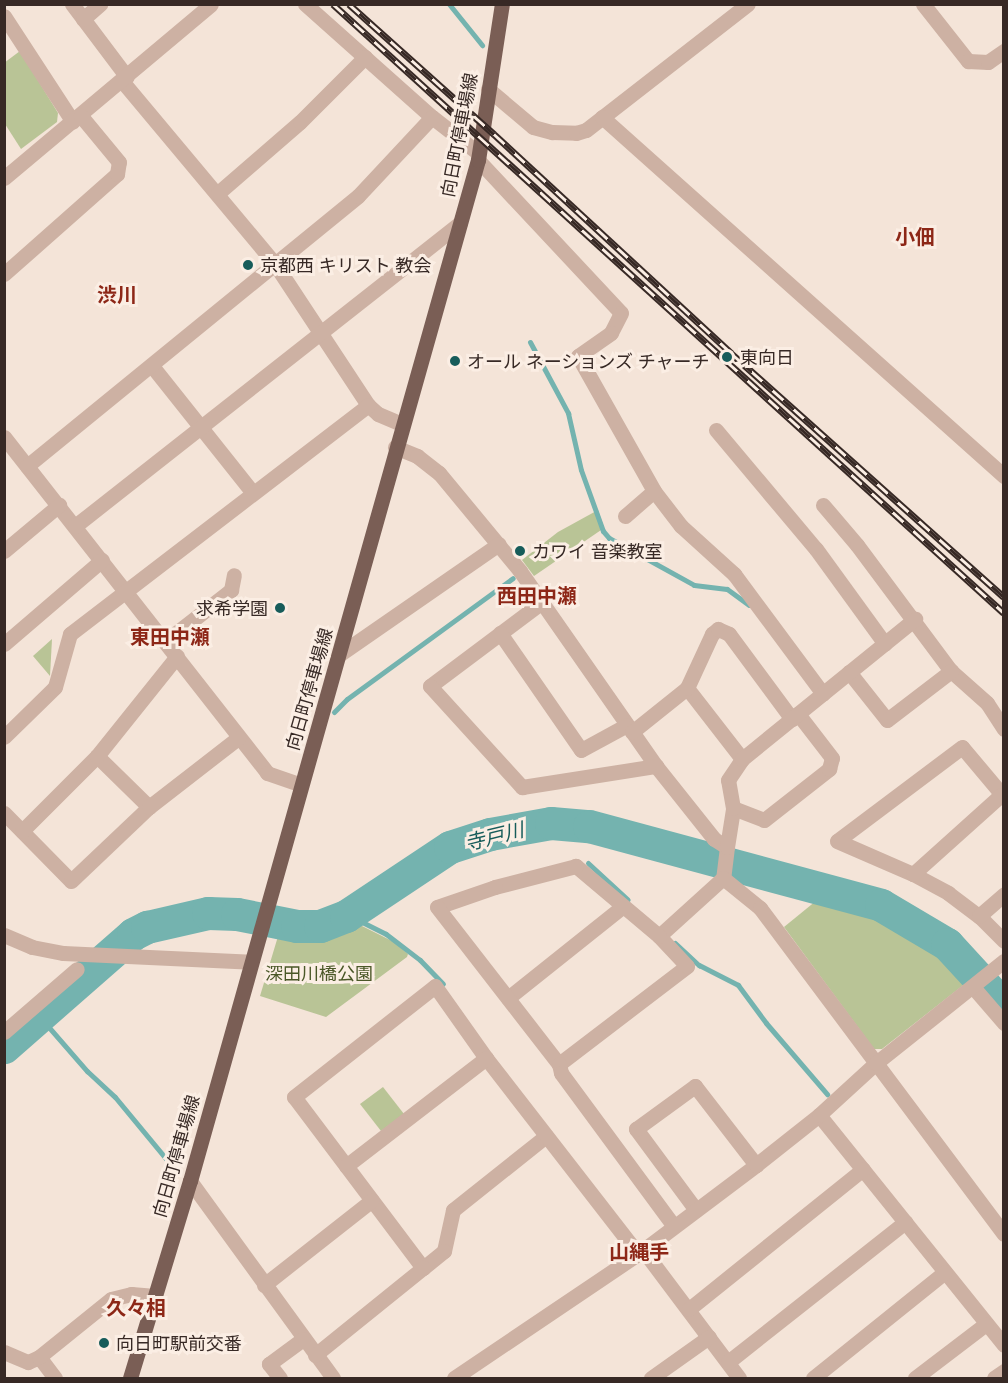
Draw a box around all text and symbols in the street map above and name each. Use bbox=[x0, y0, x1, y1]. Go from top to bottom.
street label: 向日町停車場線 bbox=[436, 71, 482, 199]
district label: 小佃 bbox=[895, 224, 935, 248]
place label: 京都西 キリスト 教会 bbox=[260, 254, 431, 276]
marker: 京都西 キリスト 教会 bbox=[241, 258, 255, 272]
district label: 渋川 bbox=[97, 282, 137, 306]
place label: 東向日 bbox=[740, 346, 794, 368]
marker: 東向日 bbox=[718, 348, 736, 366]
place label: オール ネーションズ チャーチ bbox=[467, 350, 710, 372]
marker: オール ネーションズ チャーチ bbox=[448, 354, 462, 368]
place label: カワイ 音楽教室 bbox=[532, 540, 663, 562]
marker: カワイ 音楽教室 bbox=[513, 544, 527, 558]
district label: 西田中瀬 bbox=[497, 583, 577, 607]
place label: 求希学園 bbox=[196, 597, 268, 619]
marker: 求希学園 bbox=[273, 601, 287, 615]
district label: 東田中瀬 bbox=[130, 624, 210, 648]
street label: 向日町停車場線 bbox=[281, 625, 337, 753]
water label: 寺戸川 bbox=[462, 817, 526, 855]
park label: 深田川橋公園 bbox=[265, 962, 373, 984]
street label: 向日町停車場線 bbox=[148, 1092, 204, 1220]
district label: 山縄手 bbox=[609, 1239, 669, 1263]
district label: 久々相 bbox=[106, 1295, 166, 1319]
place label: 向日町駅前交番 bbox=[116, 1332, 242, 1354]
marker: 向日町駅前交番 bbox=[97, 1336, 111, 1350]

